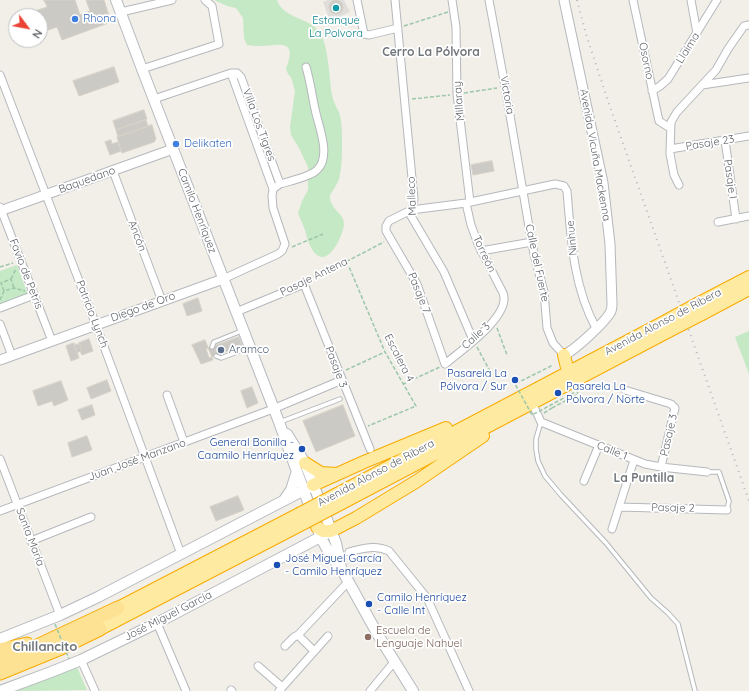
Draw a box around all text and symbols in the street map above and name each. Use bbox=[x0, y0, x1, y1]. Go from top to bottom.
marker: Estanque La Polvora bbox=[331, 3, 341, 13]
north arrow bbox=[8, 8, 48, 48]
place label: Rhona bbox=[83, 12, 116, 26]
marker: Rhona bbox=[70, 14, 80, 24]
place label: Estanque La Polvora bbox=[309, 14, 363, 40]
text: N bbox=[29, 27, 45, 41]
street label: Llaima bbox=[673, 30, 703, 66]
street label: Osorno bbox=[636, 41, 656, 81]
district label: Cerro La Pólvora bbox=[382, 45, 480, 59]
street label: Victoria bbox=[497, 75, 517, 115]
street label: Millaray bbox=[451, 80, 467, 122]
street label: Villa Los Tigres bbox=[240, 87, 278, 163]
street label: Avenida Vicuña Mackenna bbox=[577, 88, 613, 222]
street label: Pasaje 23 bbox=[685, 133, 735, 153]
place label: Delikaten bbox=[184, 137, 232, 151]
marker: Delikaten bbox=[171, 139, 181, 149]
street label: Pasaje I bbox=[721, 158, 739, 200]
street label: Baquedano bbox=[57, 164, 117, 196]
street label: Camilo Henríquez bbox=[175, 167, 219, 255]
street label: Malleco bbox=[405, 176, 419, 216]
street label: Ancón bbox=[125, 219, 149, 253]
street label: Ninhue bbox=[564, 220, 580, 256]
street label: Calle del Fuerte bbox=[522, 223, 552, 303]
street label: Torreón bbox=[470, 233, 498, 275]
street label: Favio de Petris bbox=[7, 237, 45, 311]
street label: Pasaje Antena bbox=[278, 255, 350, 299]
street label: Pasaje 7 bbox=[405, 271, 433, 315]
street label: Patricio Lynch bbox=[73, 278, 111, 350]
street label: Avenida Alonso de Ribera bbox=[602, 286, 724, 358]
street label: Diego de Oro bbox=[109, 289, 177, 325]
street label: Calle 3 bbox=[459, 320, 493, 352]
street label: Escalera 4 bbox=[381, 332, 417, 384]
place label: Aramco bbox=[229, 343, 269, 357]
marker: Aramco bbox=[216, 345, 226, 355]
street label: Pasaje 3 bbox=[322, 345, 350, 389]
place label: Pasarela La Pólvora / Sur bbox=[440, 367, 507, 393]
marker: Pasarela La Pólvora / Sur bbox=[510, 375, 520, 385]
place label: Pasarela La Polvora / Norte bbox=[566, 380, 645, 406]
marker: Pasarela La Polvora / Norte bbox=[553, 388, 563, 398]
street label: Pasaje 3 bbox=[658, 413, 680, 457]
street label: Juan José Manzano bbox=[86, 436, 188, 484]
place label: General Bonilla - Caamilo Henríquez bbox=[197, 436, 294, 462]
street label: Avenida Alonso de Ribera bbox=[315, 437, 437, 509]
street label: Calle 1 bbox=[595, 439, 629, 463]
marker: General Bonilla - Caamilo Henríquez bbox=[297, 444, 307, 454]
district label: La Puntilla bbox=[614, 471, 674, 485]
street label: Pasaje 2 bbox=[651, 501, 695, 515]
street label: Santa María bbox=[13, 506, 47, 568]
place label: José Miguel García - Camilo Henríquez bbox=[285, 552, 382, 578]
marker: José Miguel García - Camilo Henríquez bbox=[272, 560, 282, 570]
street label: José Miguel García bbox=[122, 588, 214, 644]
place label: Camilo Henríquez - Calle Int bbox=[377, 591, 467, 617]
marker: Camilo Henríquez - Calle Int bbox=[364, 599, 374, 609]
place label: Escuela de Lenguaje Nahuel bbox=[376, 624, 462, 650]
marker: Escuela de Lenguaje Nahuel bbox=[363, 632, 373, 642]
district label: Chillancito bbox=[13, 639, 77, 655]

